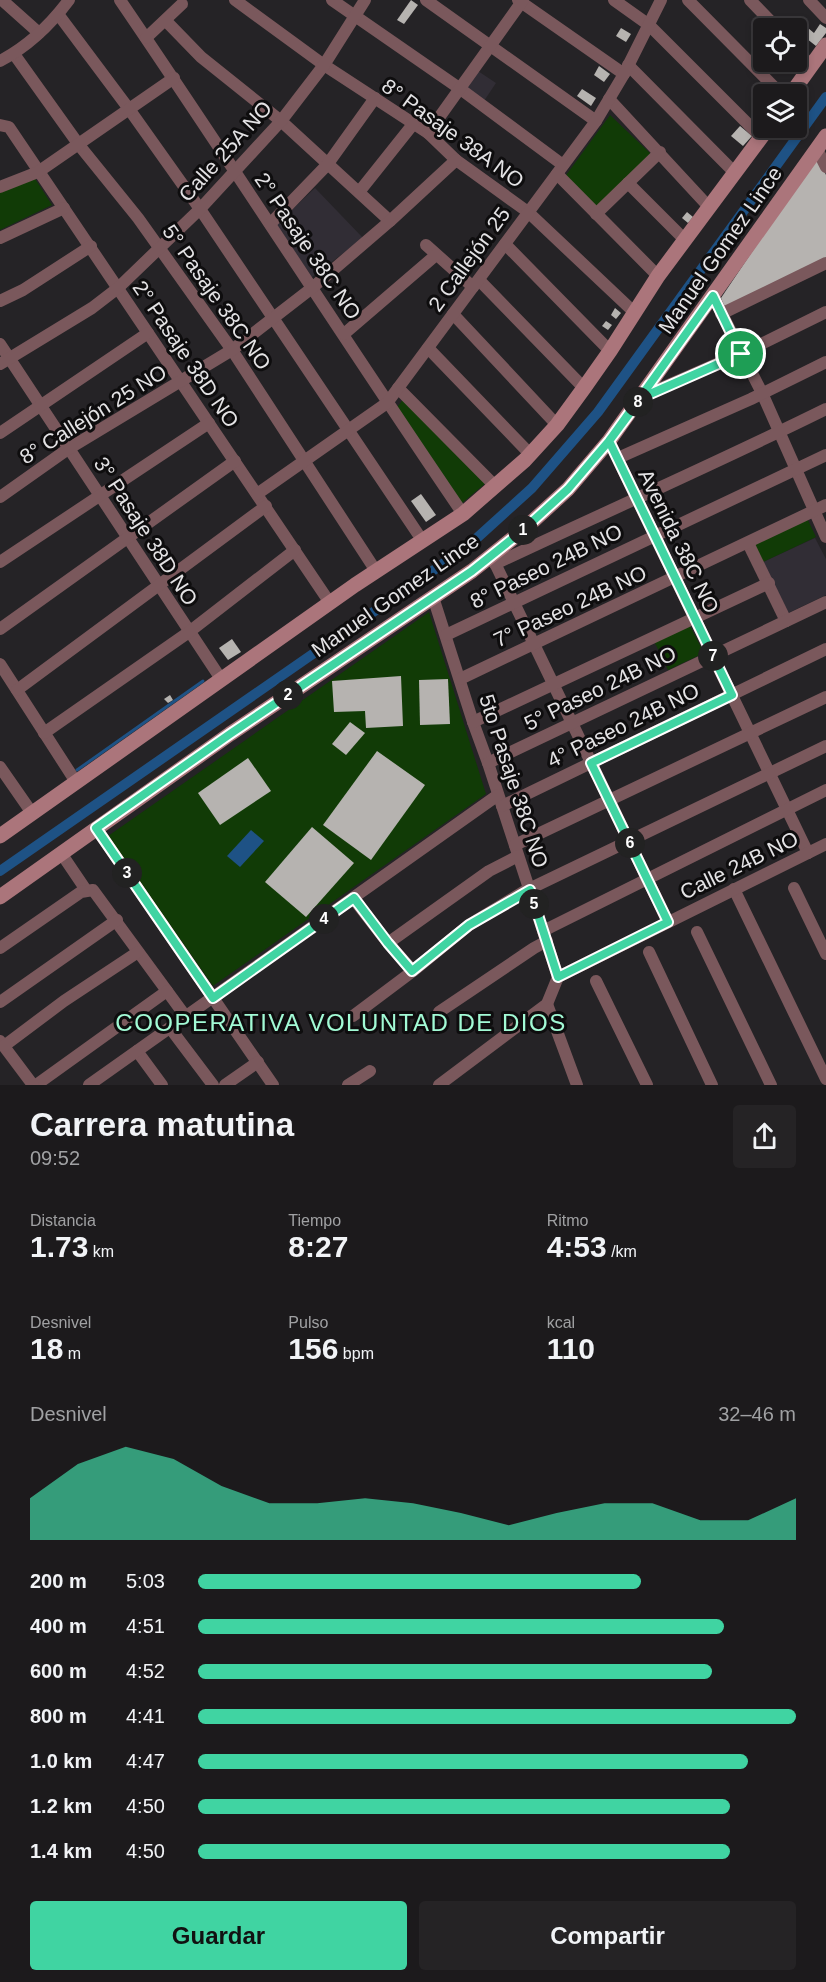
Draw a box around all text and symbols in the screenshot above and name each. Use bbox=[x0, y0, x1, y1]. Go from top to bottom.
map controls bbox=[753, 18, 807, 138]
button: locate bbox=[753, 18, 807, 72]
street label: 8° Pasaje 38A NO bbox=[378, 74, 528, 192]
button: layers bbox=[753, 84, 807, 138]
street label: Calle 25A NO bbox=[174, 96, 276, 206]
street label: Manuel Gomez Lince bbox=[654, 162, 786, 338]
street label: 2° Pasaje 38C NO bbox=[250, 168, 366, 324]
street label: 2 Callejón 25 bbox=[424, 203, 514, 315]
street label: 5° Pasaje 38C NO bbox=[158, 220, 276, 374]
street label: 2° Pasaje 38D NO bbox=[128, 276, 244, 432]
pin bbox=[715, 328, 766, 379]
icon: arrive bbox=[724, 337, 757, 370]
street label: 8° Callejón 25 NO bbox=[16, 360, 170, 468]
pin: 8 bbox=[623, 387, 653, 417]
text: 8 bbox=[634, 393, 642, 410]
street label: 3° Pasaje 38D NO bbox=[90, 453, 202, 609]
street label: Avenida 38C NO bbox=[634, 465, 724, 617]
pin: 1 bbox=[508, 515, 538, 545]
street label: 8° Paseo 24B NO bbox=[466, 519, 626, 613]
text: 1 bbox=[519, 521, 527, 538]
street label: Manuel Gomez Lince bbox=[307, 529, 483, 661]
street label: 7° Paseo 24B NO bbox=[490, 561, 650, 651]
street label: 5° Paseo 24B NO bbox=[520, 641, 680, 735]
pin: 7 bbox=[698, 641, 728, 671]
text: 7 bbox=[709, 647, 717, 664]
street label: 4° Paseo 24B NO bbox=[543, 678, 703, 772]
pin: 2 bbox=[273, 680, 303, 710]
text: 2 bbox=[284, 686, 292, 703]
street label: 5to Pasaje 38C NO bbox=[475, 691, 553, 871]
street label: Calle 24B NO bbox=[676, 827, 802, 903]
pin: 6 bbox=[615, 828, 645, 858]
text: 6 bbox=[626, 834, 634, 851]
pin: 3 bbox=[112, 858, 142, 888]
text: 3 bbox=[123, 864, 131, 881]
pin: 5 bbox=[519, 889, 549, 919]
text: 5 bbox=[530, 895, 538, 912]
pin: 4 bbox=[309, 904, 339, 934]
text: 4 bbox=[320, 910, 328, 927]
district label: COOPERATIVA VOLUNTAD DE DIOS bbox=[115, 1009, 567, 1036]
button: share bbox=[733, 1105, 796, 1168]
text: Carrera matutina bbox=[30, 1106, 294, 1143]
text: 09:52 bbox=[30, 1147, 80, 1169]
text: Distancia bbox=[30, 1212, 96, 1229]
text: Tiempo bbox=[288, 1212, 341, 1229]
text: Ritmo bbox=[547, 1212, 588, 1229]
text: 1.73 bbox=[30, 1230, 88, 1263]
text: 8:27 bbox=[288, 1230, 348, 1263]
text: 4:53 bbox=[547, 1230, 607, 1263]
text: km bbox=[88, 1243, 114, 1260]
text: /km bbox=[607, 1243, 637, 1260]
text: Desnivel bbox=[30, 1314, 91, 1331]
text: Pulso bbox=[288, 1314, 328, 1331]
text: kcal bbox=[547, 1314, 575, 1331]
text: 18 bbox=[30, 1332, 63, 1365]
text: 156 bbox=[288, 1332, 338, 1365]
text: 110 bbox=[547, 1332, 595, 1365]
text: m bbox=[63, 1345, 81, 1362]
text: bpm bbox=[338, 1345, 374, 1362]
text: Desnivel bbox=[30, 1403, 107, 1425]
text: 32–46 m bbox=[718, 1403, 796, 1425]
text: 200 m bbox=[30, 1570, 87, 1592]
text: 5:03 bbox=[126, 1570, 165, 1592]
text: 400 m bbox=[30, 1615, 87, 1637]
text: 4:51 bbox=[126, 1615, 165, 1637]
text: 600 m bbox=[30, 1660, 87, 1682]
text: 4:52 bbox=[126, 1660, 165, 1682]
text: 800 m bbox=[30, 1705, 87, 1727]
text: 4:41 bbox=[126, 1705, 165, 1727]
text: 1.0 km bbox=[30, 1750, 92, 1772]
text: 4:47 bbox=[126, 1750, 165, 1772]
text: 1.2 km bbox=[30, 1795, 92, 1817]
text: 4:50 bbox=[126, 1795, 165, 1817]
text: 1.4 km bbox=[30, 1840, 92, 1862]
text: 4:50 bbox=[126, 1840, 165, 1862]
button: Guardar bbox=[30, 1901, 407, 1970]
button: Compartir bbox=[419, 1901, 796, 1970]

